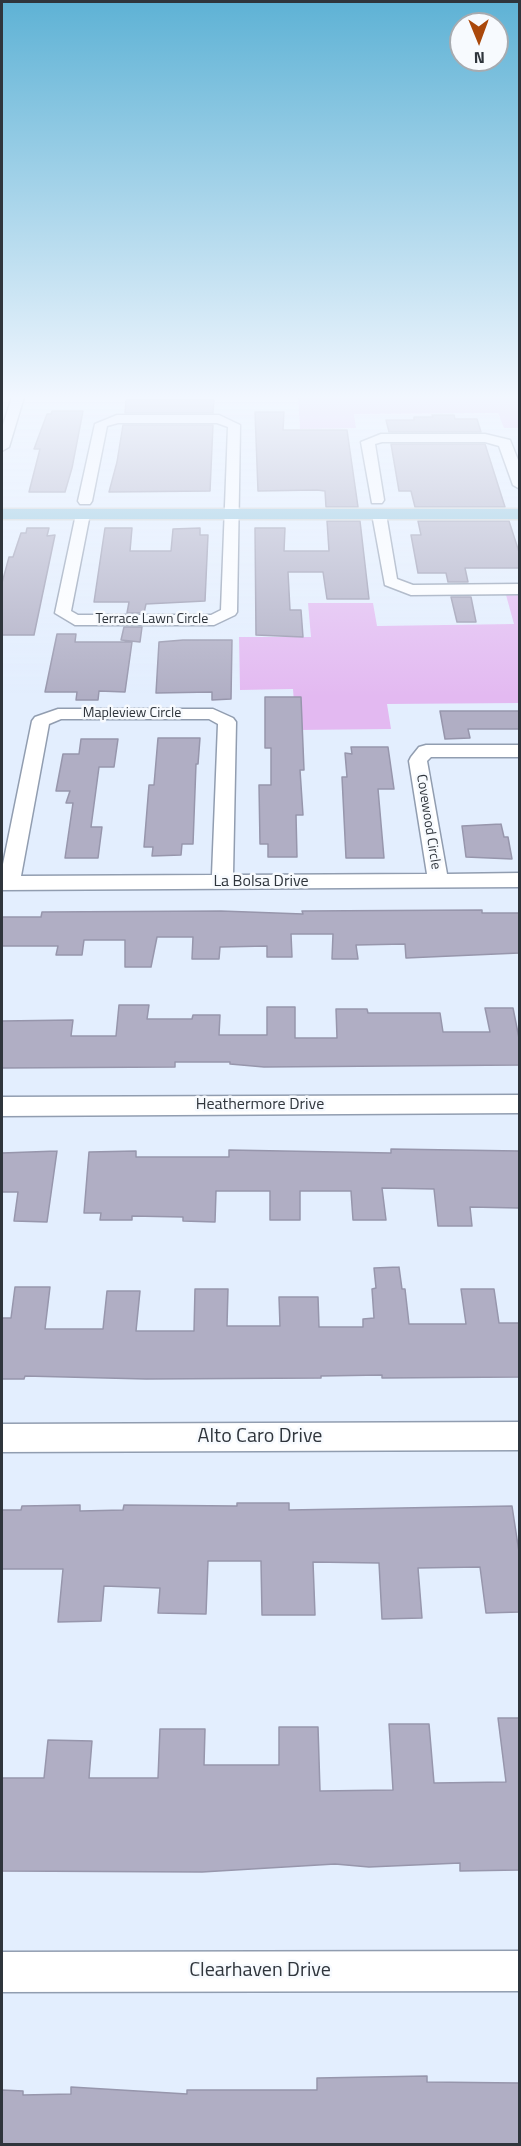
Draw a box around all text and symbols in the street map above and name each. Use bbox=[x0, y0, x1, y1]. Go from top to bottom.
north arrow bbox=[449, 12, 509, 72]
text: N bbox=[474, 46, 485, 70]
street label: Terrace Lawn Circle bbox=[96, 612, 208, 628]
street label: Mapleview Circle bbox=[83, 706, 181, 722]
street label: Covewood Circle bbox=[412, 773, 444, 871]
street label: La Bolsa Drive bbox=[213, 872, 309, 892]
street label: Heathermore Drive bbox=[196, 1095, 324, 1115]
street label: Alto Caro Drive bbox=[198, 1425, 322, 1449]
street label: Clearhaven Drive bbox=[189, 1959, 331, 1983]

